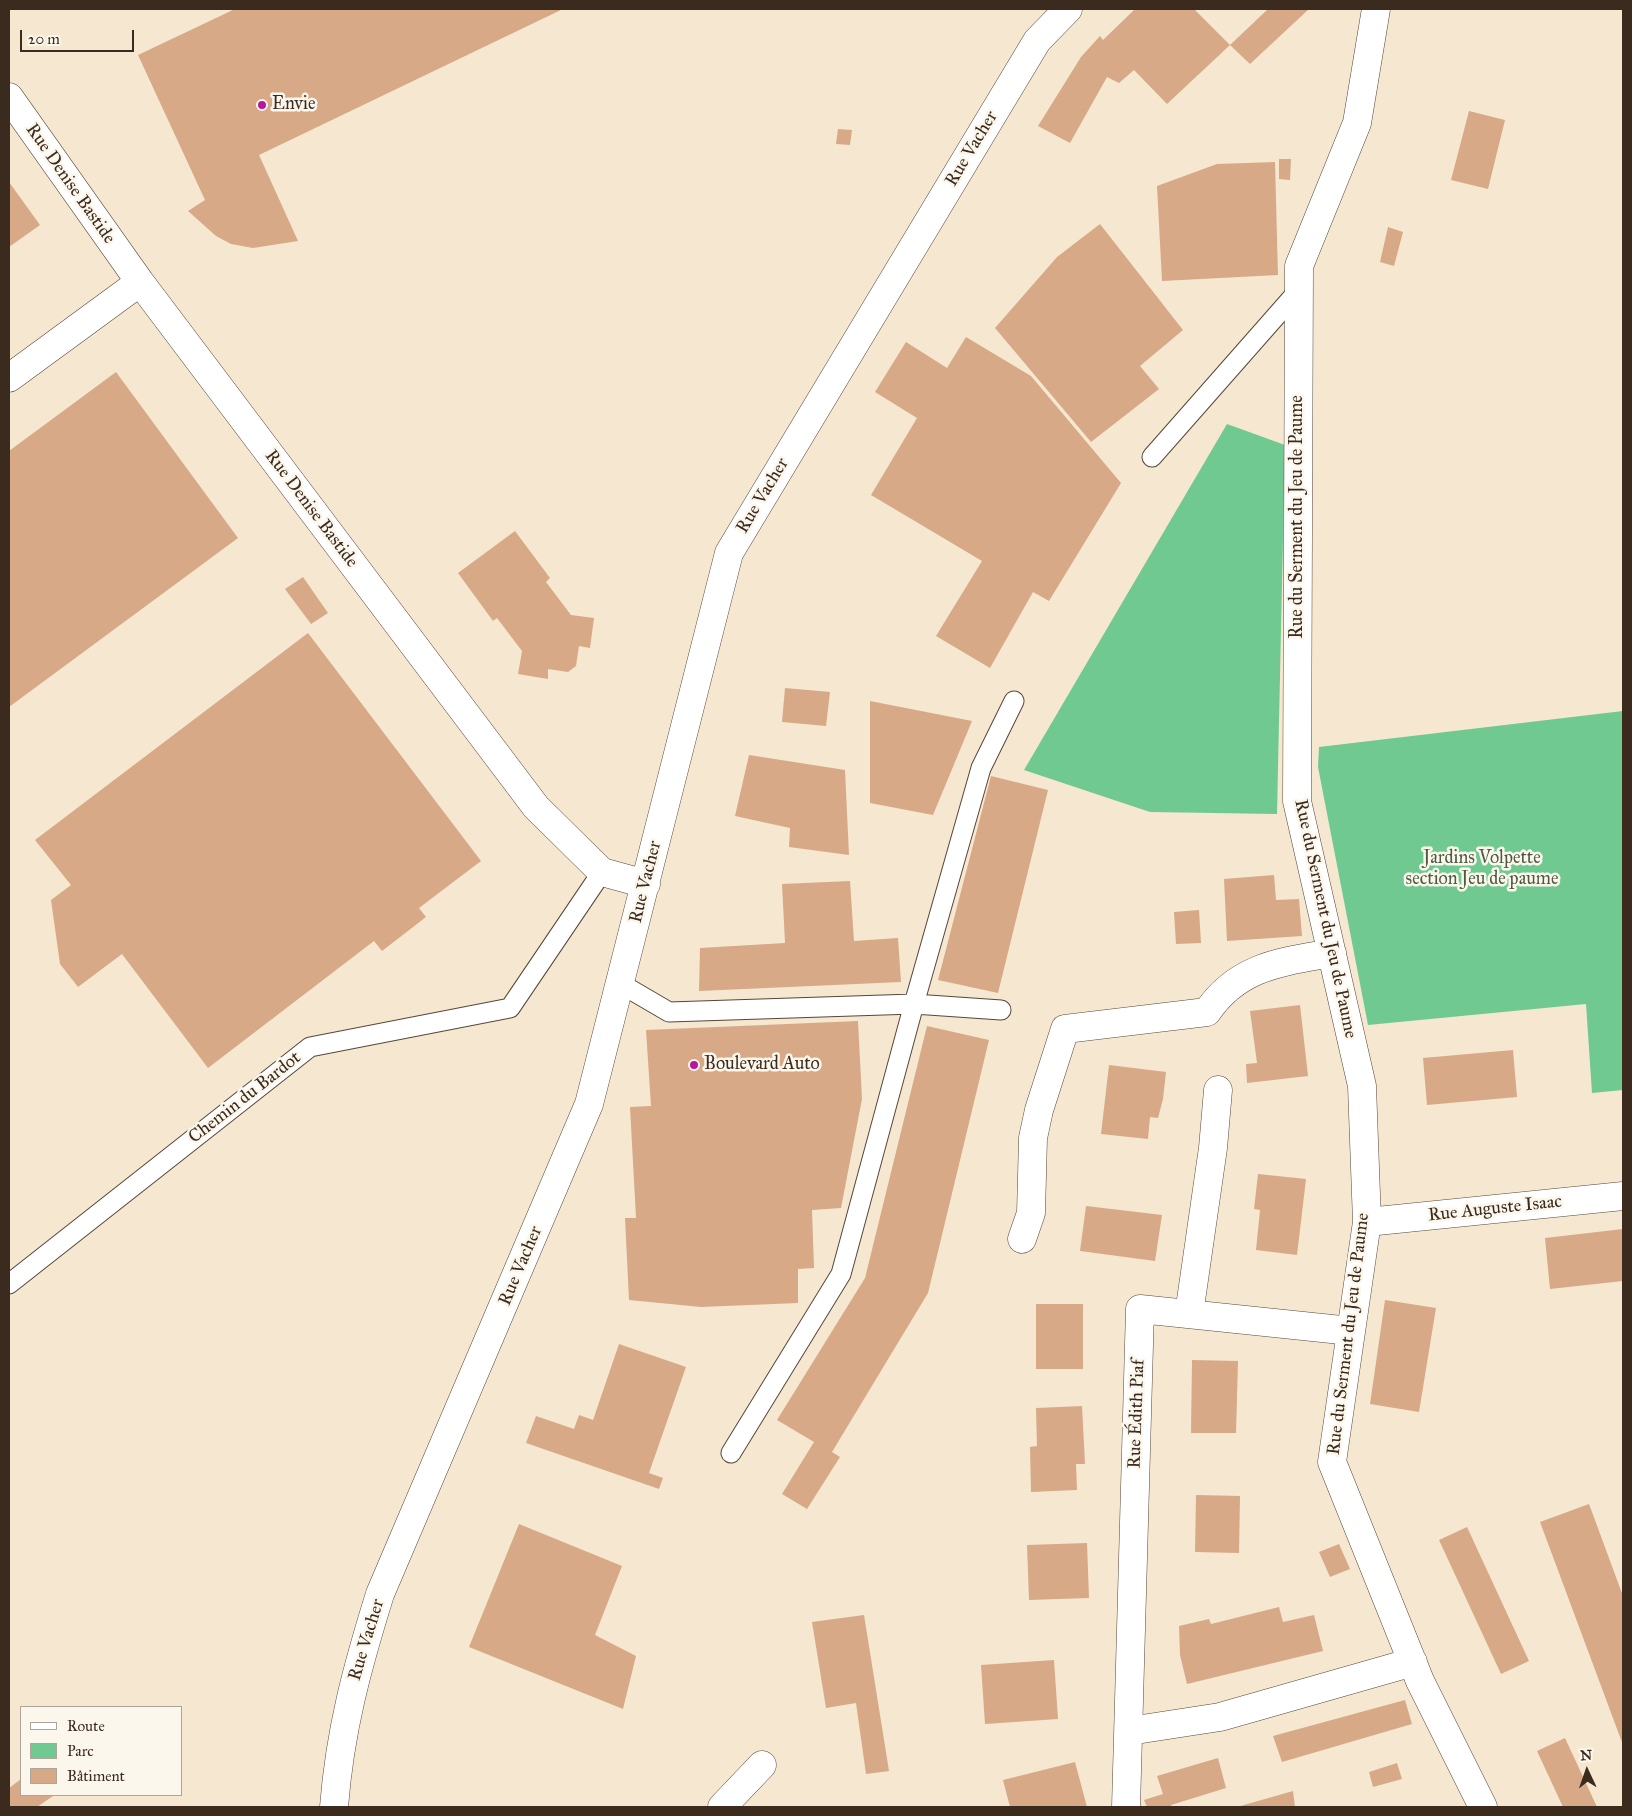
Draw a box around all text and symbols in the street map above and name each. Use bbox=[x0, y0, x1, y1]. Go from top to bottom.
scale bar bbox=[22, 20, 136, 52]
text: 20 m bbox=[28, 30, 60, 48]
place label: Envie bbox=[272, 94, 315, 116]
marker: Envie bbox=[256, 99, 268, 111]
street label: Rue Vacher bbox=[941, 107, 1003, 191]
street label: Rue Denise Bastide bbox=[21, 120, 119, 248]
street label: Rue du Serment du Jeu de Paume bbox=[1287, 395, 1309, 639]
street label: Rue Denise Bastide bbox=[260, 446, 362, 572]
street label: Rue Vacher bbox=[732, 454, 794, 538]
street label: Rue du Serment du Jeu de Paume bbox=[1289, 798, 1361, 1040]
street label: Rue Vacher bbox=[625, 839, 667, 925]
park label: Jardins Volpette section Jeu de paume bbox=[1406, 848, 1558, 891]
street label: Chemin du Bardot bbox=[184, 1047, 306, 1149]
place label: Boulevard Auto bbox=[704, 1054, 820, 1076]
marker: Boulevard Auto bbox=[688, 1059, 700, 1071]
street label: Rue Auguste Isaac bbox=[1427, 1191, 1563, 1227]
street label: Rue du Serment du Jeu de Paume bbox=[1323, 1212, 1375, 1456]
street label: Rue Vacher bbox=[495, 1223, 547, 1309]
street label: Rue Édith Piaf bbox=[1124, 1359, 1150, 1469]
street label: Rue Vacher bbox=[344, 1597, 390, 1683]
legend bbox=[20, 1706, 182, 1796]
text: Route bbox=[67, 1717, 105, 1735]
text: Parc bbox=[67, 1742, 94, 1760]
north arrow bbox=[1562, 1746, 1612, 1796]
text: N bbox=[1580, 1747, 1593, 1764]
text: Bâtiment bbox=[67, 1767, 125, 1785]

